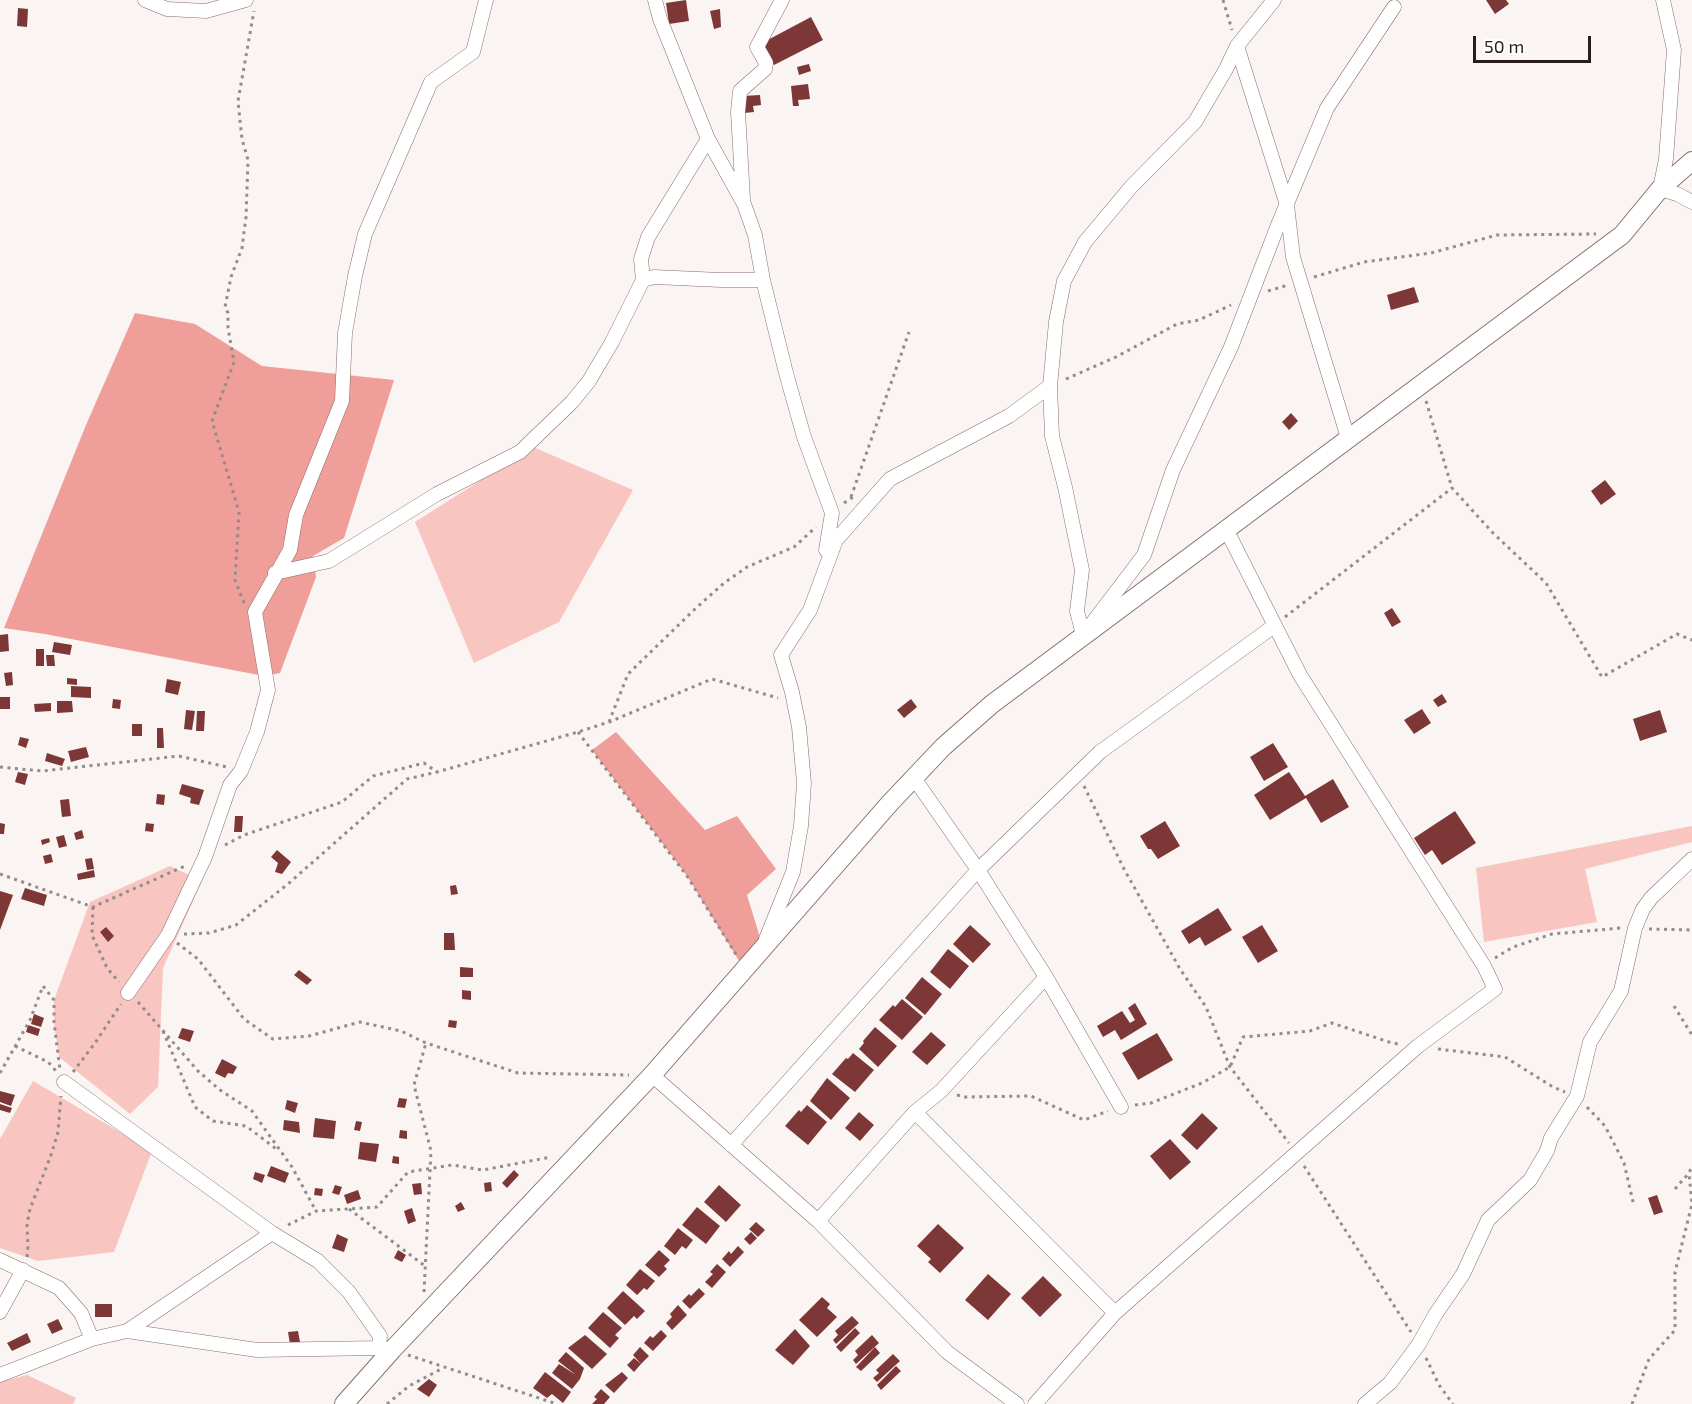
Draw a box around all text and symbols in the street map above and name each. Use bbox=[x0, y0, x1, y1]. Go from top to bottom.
scale bar bbox=[1476, 24, 1594, 62]
text: 50 m bbox=[1484, 35, 1524, 57]

